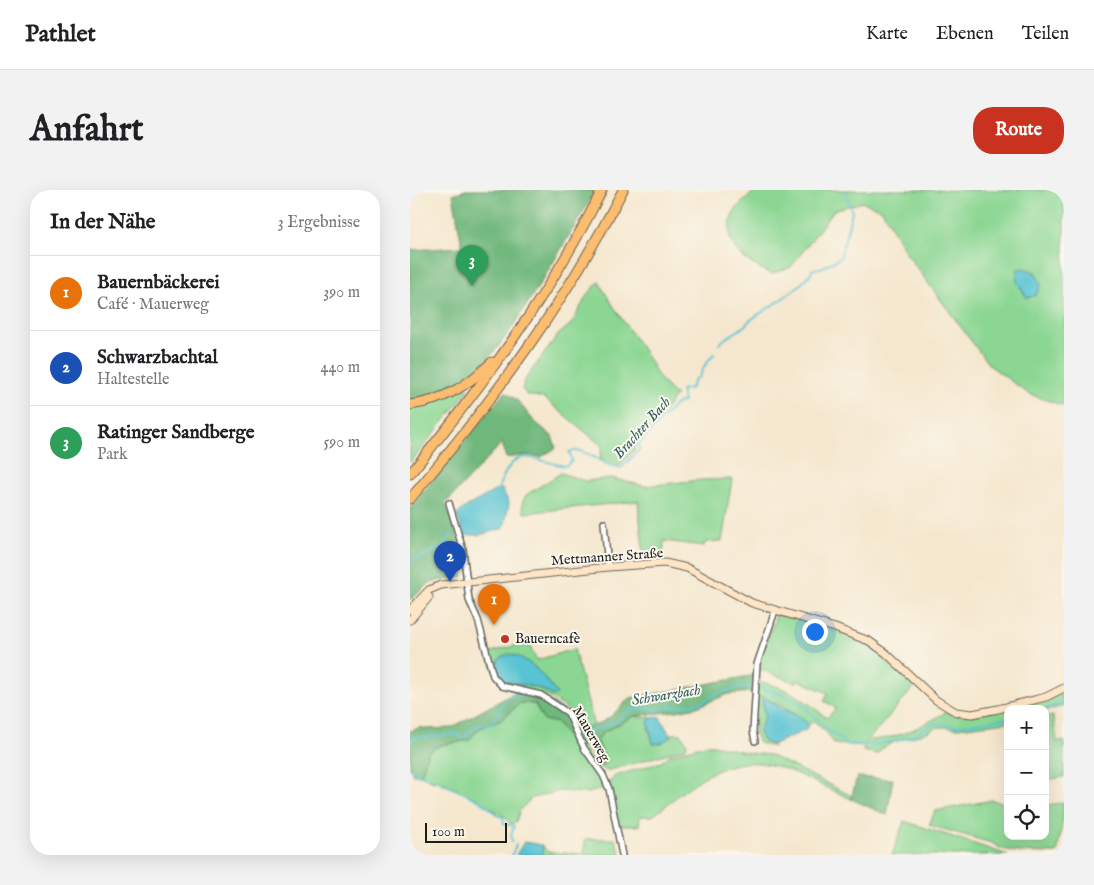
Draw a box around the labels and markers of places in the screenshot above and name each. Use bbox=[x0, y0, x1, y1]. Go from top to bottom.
pin: 3 bbox=[456, 245, 488, 286]
pin: 2 bbox=[434, 541, 466, 582]
pin: 1 bbox=[478, 584, 510, 625]
place label: Bauerncafè bbox=[515, 630, 581, 648]
marker: Bauerncafè bbox=[499, 633, 511, 645]

